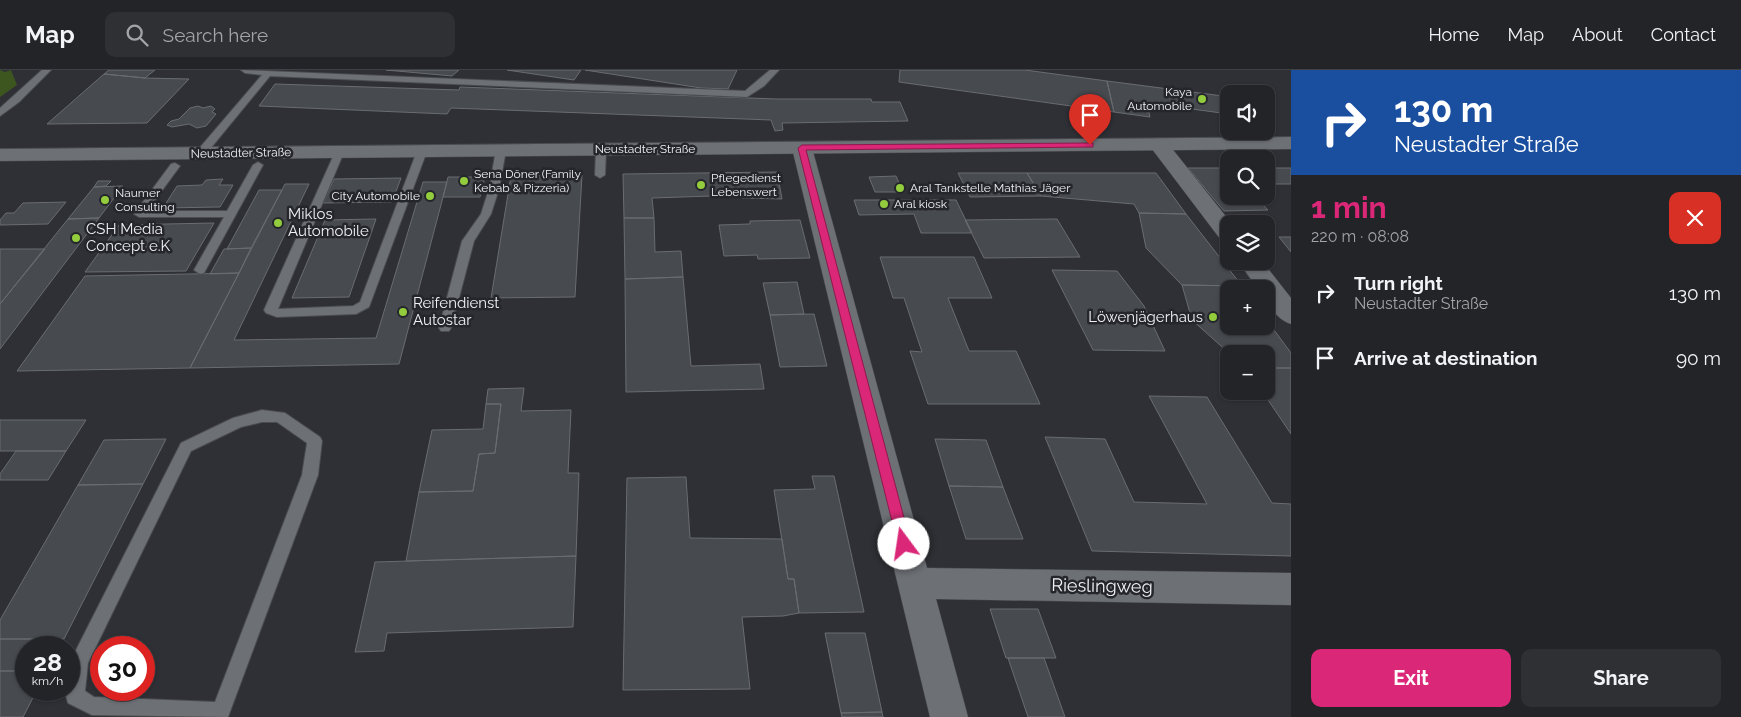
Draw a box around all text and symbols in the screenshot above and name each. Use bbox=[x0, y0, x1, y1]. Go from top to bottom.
search box bbox=[105, 12, 455, 57]
text: Map bbox=[25, 20, 75, 49]
icon: search bbox=[123, 21, 151, 49]
text: Search here bbox=[163, 24, 268, 46]
text: Home bbox=[1428, 24, 1479, 45]
text: Map bbox=[1507, 24, 1544, 45]
text: About bbox=[1572, 24, 1623, 45]
text: Contact bbox=[1651, 24, 1716, 45]
place label: Kaya Automobile bbox=[1127, 85, 1192, 113]
map controls bbox=[1220, 85, 1275, 400]
button: sound bbox=[1220, 85, 1275, 140]
text: 130 m bbox=[1394, 89, 1493, 130]
icon: right bbox=[1311, 90, 1376, 155]
marker: Kaya Automobile bbox=[1196, 93, 1208, 105]
pin bbox=[1069, 94, 1111, 145]
icon: arrive bbox=[1076, 101, 1104, 129]
text: Neustadter Straße bbox=[1394, 131, 1579, 157]
street label: Neustadter Straße bbox=[595, 142, 695, 156]
street label: Neustadter Straße bbox=[191, 145, 291, 161]
button: search bbox=[1220, 150, 1275, 205]
place label: Sena Döner (Family Kebab & Pizzeria) bbox=[474, 167, 581, 195]
place label: Pflegedienst Lebenswert bbox=[711, 171, 781, 199]
marker: Sena Döner (Family Kebab & Pizzeria) bbox=[458, 175, 470, 187]
marker: Pflegedienst Lebenswert bbox=[695, 179, 707, 191]
place label: Aral Tankstelle Mathias Jäger bbox=[910, 181, 1071, 195]
marker: Aral Tankstelle Mathias Jäger bbox=[894, 182, 906, 194]
place label: Naumer Consulting bbox=[115, 186, 175, 214]
place label: City Automobile bbox=[332, 189, 420, 203]
marker: City Automobile bbox=[424, 190, 436, 202]
text: 1 min bbox=[1311, 190, 1387, 225]
button: close bbox=[1669, 192, 1721, 244]
marker: Naumer Consulting bbox=[99, 194, 111, 206]
place label: Aral kiosk bbox=[894, 197, 948, 211]
marker: Aral kiosk bbox=[878, 198, 890, 210]
place label: Miklos Automobile bbox=[288, 205, 369, 240]
button: layers bbox=[1220, 215, 1275, 270]
marker: Miklos Automobile bbox=[272, 217, 284, 229]
place label: CSH Media Concept e.K bbox=[86, 220, 171, 255]
text: 220 m · 08:08 bbox=[1311, 227, 1409, 246]
marker: CSH Media Concept e.K bbox=[70, 232, 82, 244]
text: Turn right bbox=[1354, 272, 1443, 294]
icon: right bbox=[1311, 279, 1339, 307]
button: + bbox=[1220, 280, 1275, 335]
text: 130 m bbox=[1669, 282, 1721, 304]
place label: Reifendienst Autostar bbox=[413, 294, 499, 329]
text: Neustadter Straße bbox=[1354, 294, 1488, 313]
marker: Reifendienst Autostar bbox=[397, 306, 409, 318]
place label: Löwenjägerhaus bbox=[1088, 308, 1203, 326]
marker: Löwenjägerhaus bbox=[1207, 311, 1219, 323]
icon: arrive bbox=[1311, 344, 1339, 372]
button: − bbox=[1220, 345, 1275, 400]
text: Arrive at destination bbox=[1354, 347, 1538, 369]
text: 90 m bbox=[1676, 347, 1721, 369]
position arrow bbox=[877, 517, 929, 569]
street label: Rieslingweg bbox=[1051, 574, 1153, 597]
speed limit sign: 30 bbox=[90, 636, 155, 701]
text: 28 bbox=[33, 647, 62, 677]
button: Exit bbox=[1311, 649, 1511, 707]
button: Share bbox=[1521, 649, 1721, 707]
text: km/h bbox=[32, 674, 63, 688]

